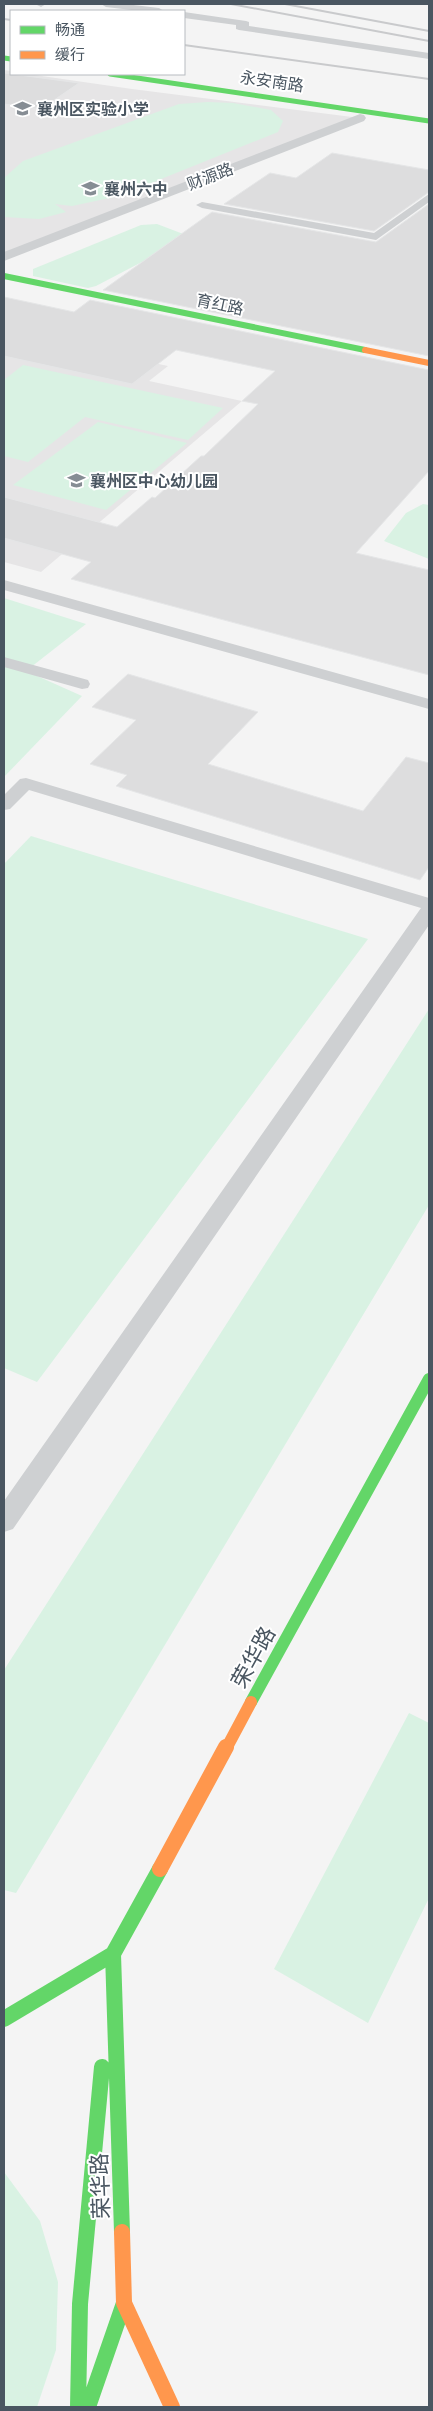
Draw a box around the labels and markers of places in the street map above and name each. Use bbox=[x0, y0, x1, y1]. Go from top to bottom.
school or university icon: 襄州区实验小学 bbox=[13, 99, 33, 119]
place label: 襄州区实验小学 bbox=[37, 100, 149, 120]
school or university icon: 襄州六中 bbox=[80, 179, 100, 199]
place label: 襄州六中 bbox=[104, 180, 168, 200]
school or university icon: 襄州区中心幼儿园 bbox=[66, 471, 86, 491]
place label: 襄州区中心幼儿园 bbox=[90, 472, 218, 492]

